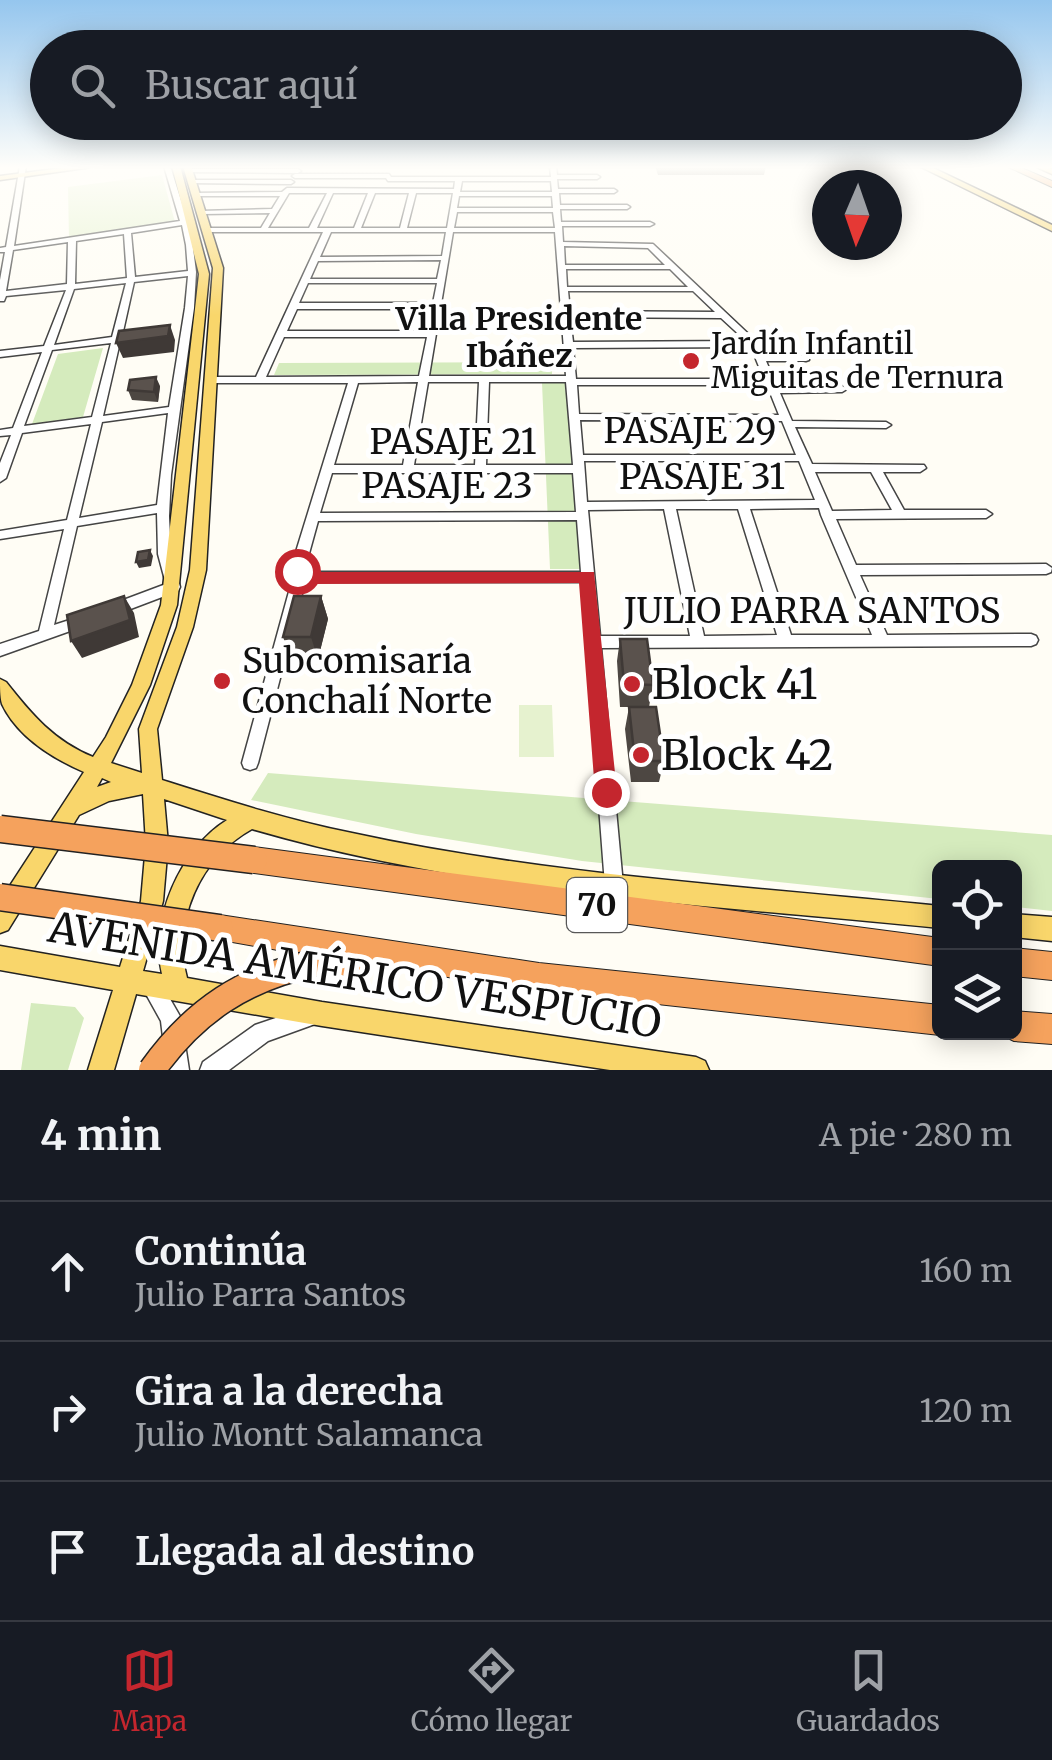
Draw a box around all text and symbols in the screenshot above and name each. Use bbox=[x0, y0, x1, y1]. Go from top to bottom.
search box bbox=[30, 30, 1022, 140]
icon: search bbox=[65, 58, 120, 113]
text: Buscar aquí bbox=[145, 62, 357, 109]
north arrow bbox=[812, 170, 902, 260]
district label: Villa Presidente Ibáñez bbox=[395, 299, 642, 376]
place label: Jardín Infantil Miguitas de Ternura bbox=[710, 324, 1004, 396]
marker: Jardín Infantil Miguitas de Ternura bbox=[680, 350, 702, 372]
street label: PASAJE 29 bbox=[604, 409, 776, 453]
street label: PASAJE 21 bbox=[369, 420, 537, 464]
street label: PASAJE 31 bbox=[619, 455, 785, 499]
street label: PASAJE 23 bbox=[361, 464, 533, 508]
route start bbox=[275, 549, 321, 595]
street label: JULIO PARRA SANTOS bbox=[623, 589, 1000, 633]
place label: Subcomisaría Conchalí Norte bbox=[242, 639, 492, 723]
place label: Block 41 bbox=[652, 658, 818, 710]
marker: Subcomisaría Conchalí Norte bbox=[211, 670, 233, 692]
marker: Block 41 bbox=[621, 673, 643, 695]
place label: Block 42 bbox=[661, 729, 833, 781]
marker: Block 42 bbox=[630, 744, 652, 766]
route end bbox=[584, 770, 630, 816]
map controls bbox=[932, 860, 1022, 1040]
button: locate bbox=[932, 860, 1022, 950]
road number: 70 bbox=[567, 878, 627, 932]
street label: AVENIDA AMÉRICO VESPUCIO bbox=[44, 900, 665, 1049]
button: layers bbox=[932, 950, 1022, 1040]
text: 4 min bbox=[40, 1109, 162, 1161]
text: A pie · 280 m bbox=[819, 1115, 1012, 1155]
text: Continúa bbox=[135, 1228, 307, 1275]
icon: ahead bbox=[40, 1244, 95, 1299]
text: 160 m bbox=[920, 1251, 1012, 1291]
text: Julio Parra Santos bbox=[135, 1275, 406, 1315]
text: Gira a la derecha bbox=[135, 1368, 443, 1415]
icon: right bbox=[40, 1384, 95, 1439]
text: 120 m bbox=[920, 1391, 1012, 1431]
text: Julio Montt Salamanca bbox=[135, 1415, 483, 1455]
icon: arrive bbox=[40, 1524, 95, 1579]
text: Llegada al destino bbox=[135, 1528, 474, 1575]
tab: Mapa bbox=[112, 1643, 187, 1739]
tab: Cómo llegar bbox=[411, 1643, 572, 1739]
tab: Guardados bbox=[796, 1643, 940, 1739]

